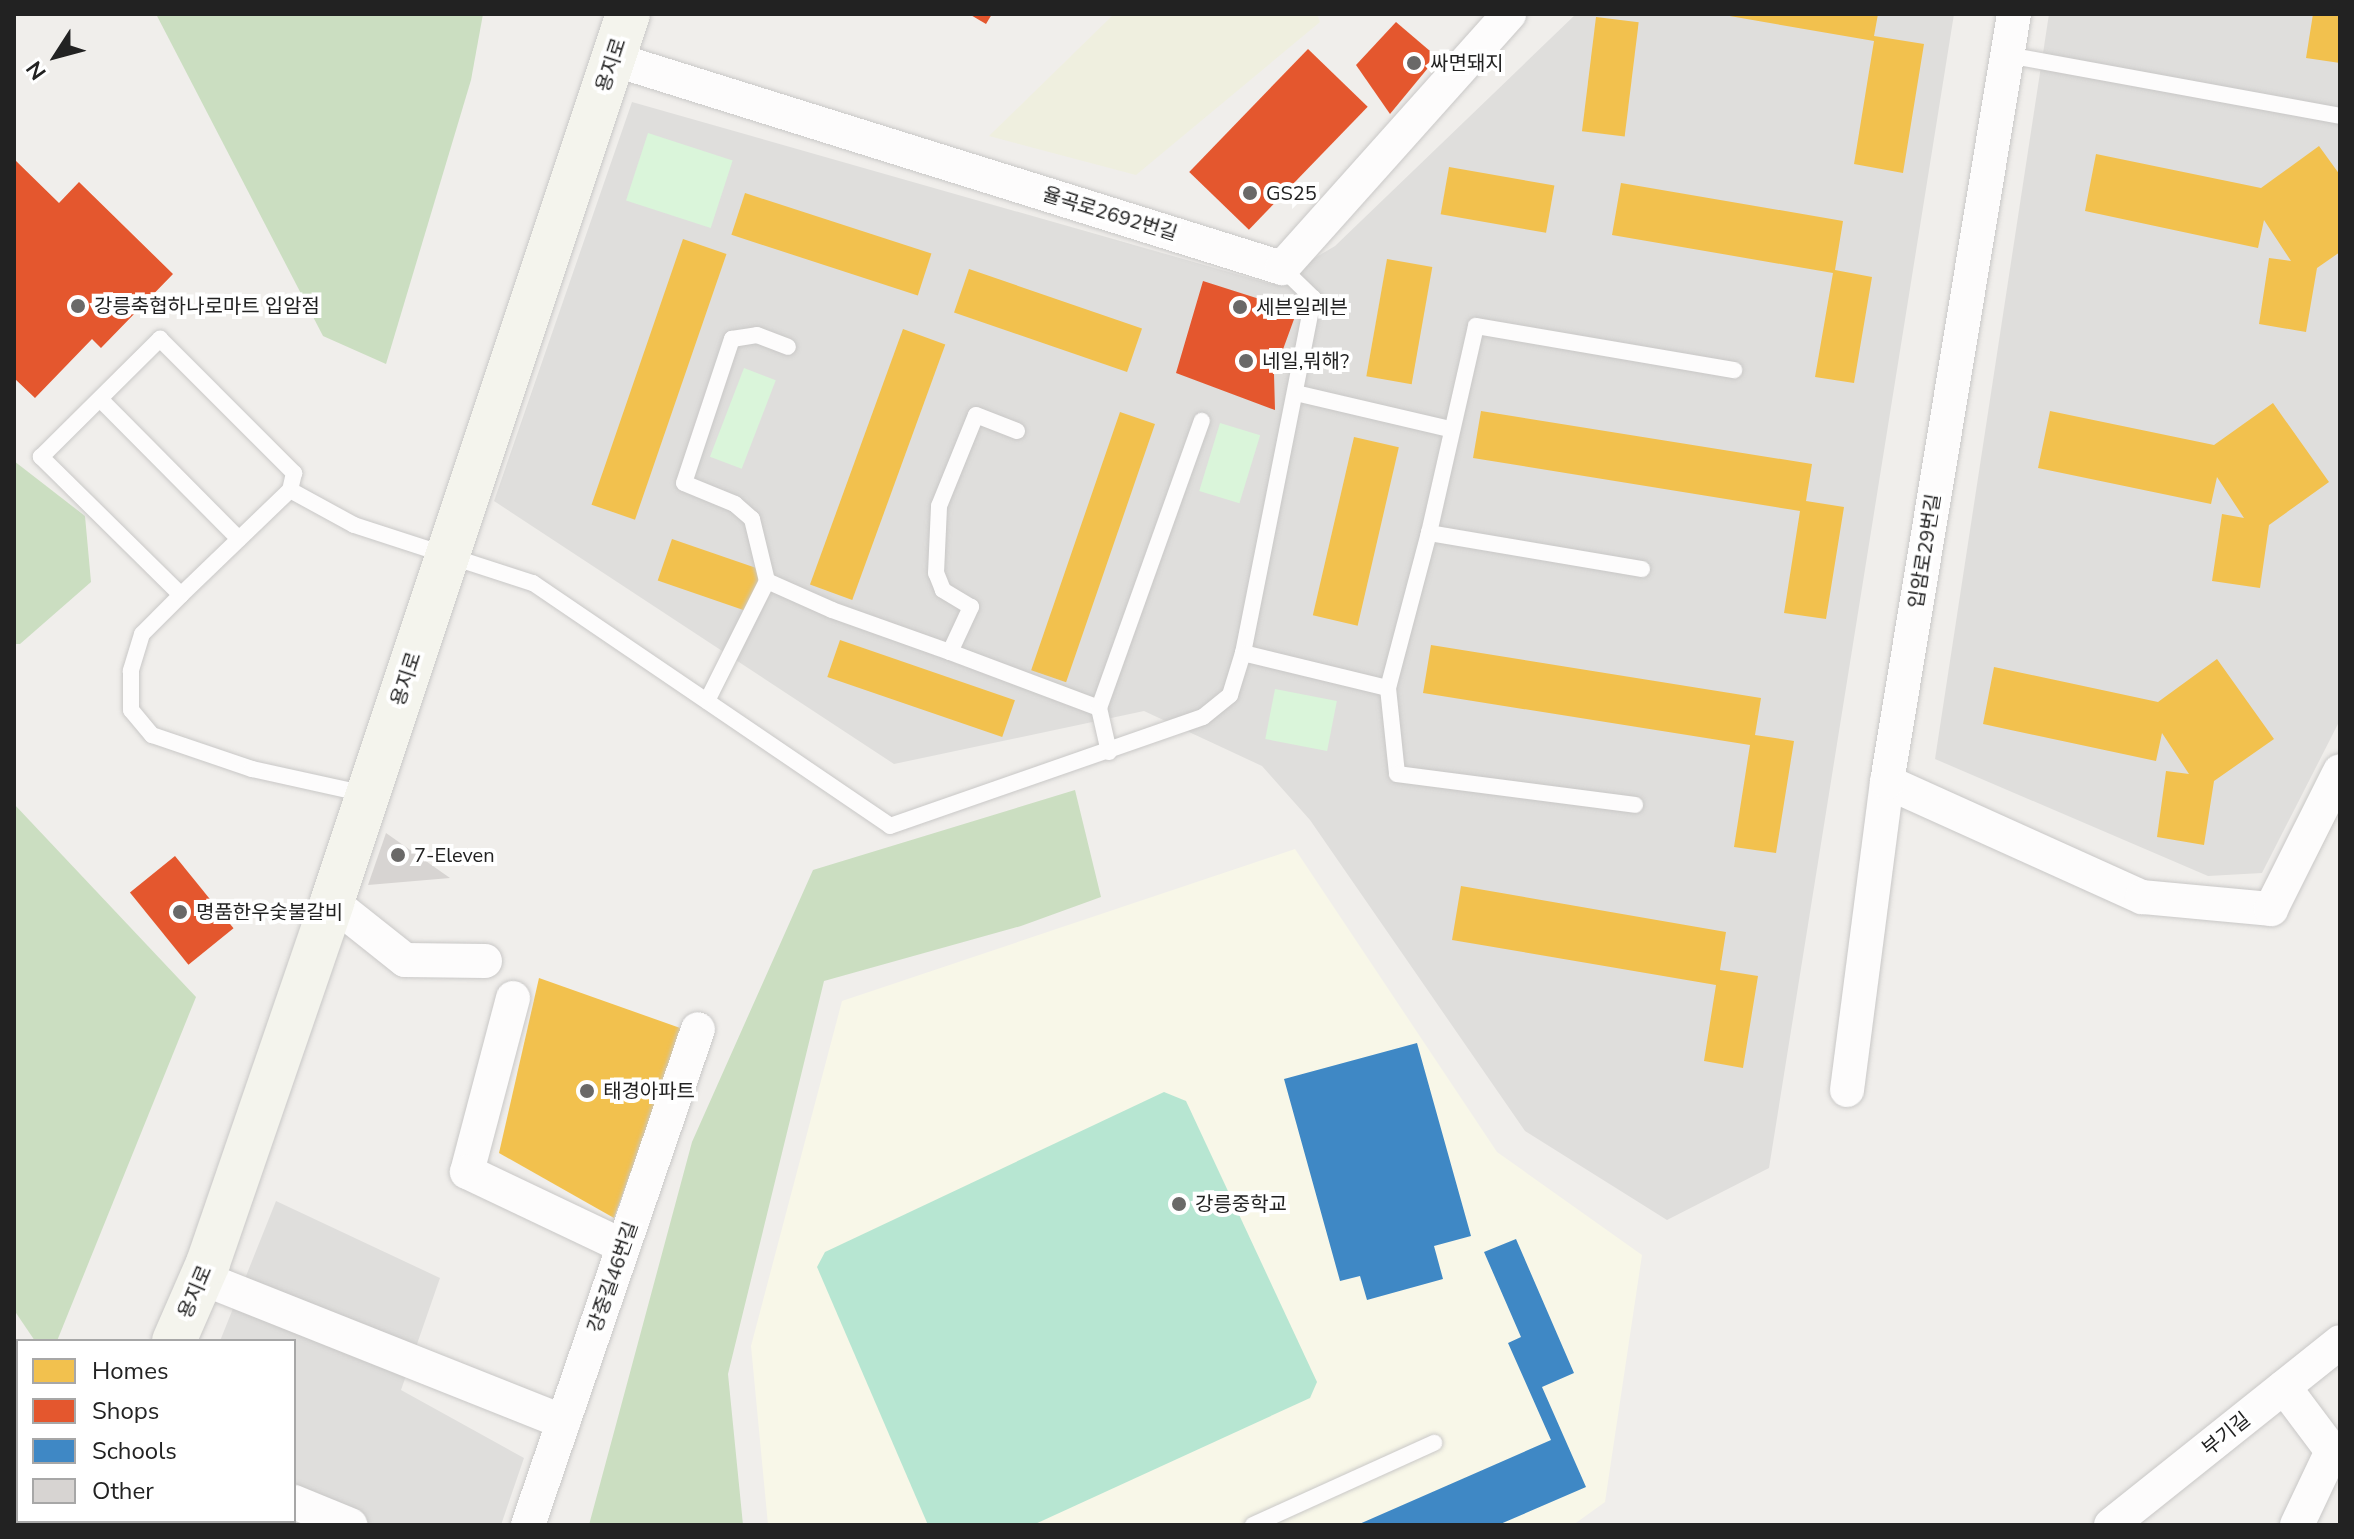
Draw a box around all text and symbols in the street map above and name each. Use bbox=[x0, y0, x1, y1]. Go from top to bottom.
north arrow bbox=[16, 16, 96, 96]
street label: 용지로 bbox=[591, 35, 631, 95]
place label: 싸면돼지 bbox=[1430, 51, 1504, 75]
marker: 싸면돼지 bbox=[1405, 54, 1423, 72]
text: N bbox=[20, 55, 54, 86]
place label: GS25 bbox=[1266, 181, 1317, 205]
street label: 율곡로2692번길 bbox=[1040, 182, 1180, 246]
marker: GS25 bbox=[1241, 184, 1259, 202]
place label: 강릉축협하나로마트 입암점 bbox=[94, 294, 320, 318]
place label: 세븐일레븐 bbox=[1256, 295, 1348, 319]
marker: 강릉축협하나로마트 입암점 bbox=[69, 297, 87, 315]
marker: 세븐일레븐 bbox=[1231, 298, 1249, 316]
place label: 네일,뭐해? bbox=[1262, 349, 1349, 373]
marker: 네일,뭐해? bbox=[1237, 352, 1255, 370]
street label: 입암로29번길 bbox=[1904, 492, 1946, 610]
street label: 용지로 bbox=[386, 649, 426, 709]
place label: 7-Eleven bbox=[414, 843, 495, 867]
marker: 7-Eleven bbox=[389, 846, 407, 864]
place label: 명품한우숯불갈비 bbox=[196, 900, 343, 924]
marker: 명품한우숯불갈비 bbox=[171, 903, 189, 921]
place label: 태경아파트 bbox=[603, 1079, 695, 1103]
marker: 태경아파트 bbox=[578, 1082, 596, 1100]
place label: 강릉중학교 bbox=[1195, 1192, 1287, 1216]
marker: 강릉중학교 bbox=[1170, 1195, 1188, 1213]
street label: 강중길46번길 bbox=[583, 1218, 643, 1336]
street label: 용지로 bbox=[173, 1262, 217, 1322]
legend bbox=[16, 1339, 296, 1523]
text: Homes bbox=[92, 1355, 168, 1387]
text: Shops bbox=[92, 1395, 159, 1427]
street label: 부기길 bbox=[2197, 1407, 2255, 1461]
text: Schools bbox=[92, 1435, 177, 1467]
text: Other bbox=[92, 1475, 154, 1507]

